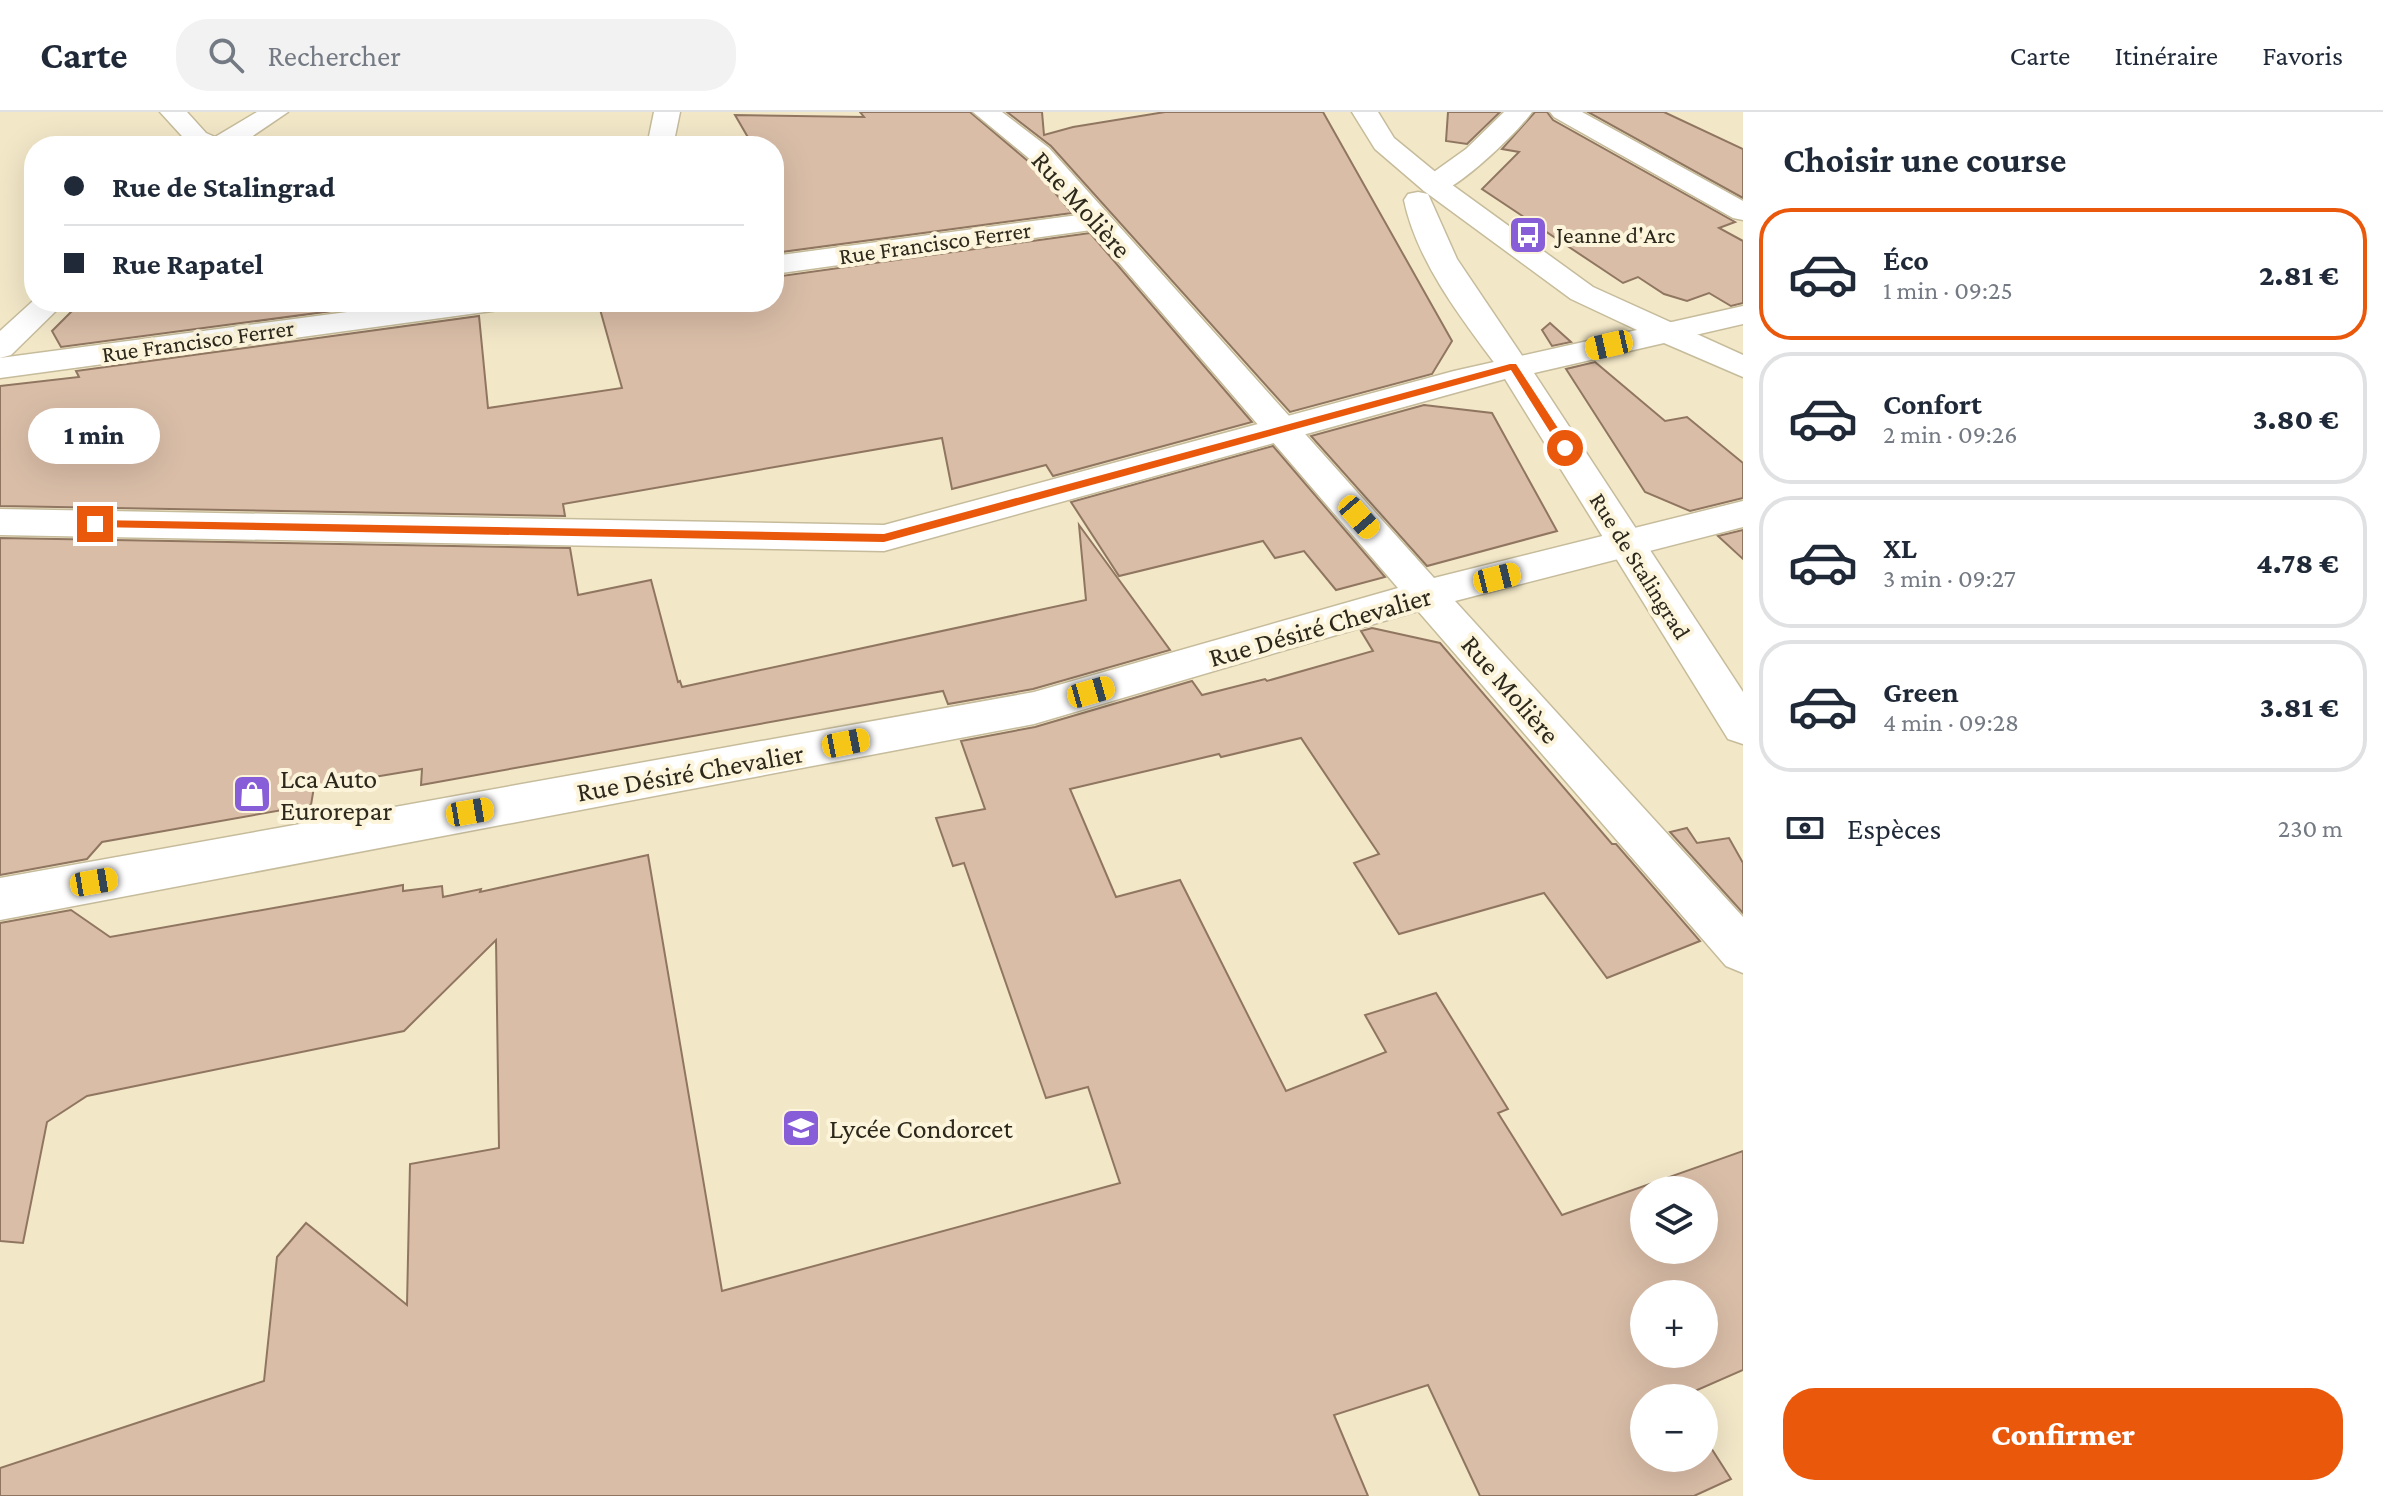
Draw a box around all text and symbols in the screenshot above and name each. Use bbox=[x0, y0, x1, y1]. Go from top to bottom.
search box bbox=[176, 19, 736, 91]
icon: search bbox=[204, 33, 248, 77]
text: Carte bbox=[40, 34, 128, 76]
text: Rechercher bbox=[268, 39, 401, 72]
text: Carte bbox=[2010, 40, 2070, 71]
text: Itinéraire bbox=[2114, 40, 2218, 71]
text: Favoris bbox=[2262, 40, 2343, 71]
text: Choisir une course bbox=[1783, 140, 2066, 180]
street label: Rue Molière bbox=[1025, 144, 1138, 264]
text: Rue de Stalingrad bbox=[112, 170, 335, 203]
bus stop icon: Jeanne d'Arc bbox=[1507, 214, 1549, 256]
street label: Rue Francisco Ferrer bbox=[837, 216, 1033, 269]
place label: Jeanne d'Arc bbox=[1554, 221, 1675, 248]
icon: car bbox=[1787, 238, 1859, 310]
text: Éco bbox=[1883, 243, 1929, 276]
text: Rue Rapatel bbox=[112, 247, 263, 280]
text: 2.81 € bbox=[2259, 258, 2339, 291]
text: 1 min · 09:25 bbox=[1883, 276, 2013, 305]
street label: Rue Francisco Ferrer bbox=[100, 314, 296, 367]
car bbox=[1583, 328, 1635, 362]
icon: car bbox=[1787, 382, 1859, 454]
text: Confort bbox=[1883, 387, 1982, 420]
text: 3.80 € bbox=[2253, 402, 2339, 435]
callout: 1 min bbox=[29, 408, 161, 464]
text: 2 min · 09:26 bbox=[1883, 420, 2017, 449]
text: 1 min bbox=[64, 421, 124, 450]
route start bbox=[1547, 430, 1583, 466]
street label: Rue de Stalingrad bbox=[1585, 488, 1696, 644]
car bbox=[1334, 491, 1384, 543]
route end bbox=[77, 506, 113, 542]
icon: car bbox=[1787, 526, 1859, 598]
text: XL bbox=[1883, 531, 1917, 564]
text: 4.78 € bbox=[2256, 546, 2339, 579]
car bbox=[1471, 561, 1523, 595]
text: 3 min · 09:27 bbox=[1883, 564, 2016, 593]
street label: Rue Désiré Chevalier bbox=[1205, 580, 1435, 673]
street label: Rue Molière bbox=[1455, 629, 1566, 750]
icon: car bbox=[1787, 670, 1859, 742]
car bbox=[1065, 674, 1117, 710]
text: Green bbox=[1883, 675, 1959, 708]
text: 3.81 € bbox=[2260, 690, 2339, 723]
text: 4 min · 09:28 bbox=[1883, 708, 2019, 737]
car bbox=[820, 727, 872, 759]
street label: Rue Désiré Chevalier bbox=[574, 737, 806, 808]
place label: Lca Auto Eurorepar bbox=[280, 763, 392, 826]
shop icon: Lca Auto Eurorepar bbox=[231, 773, 273, 815]
car bbox=[444, 796, 496, 828]
icon: cash bbox=[1783, 806, 1827, 850]
text: Espèces bbox=[1847, 812, 1941, 845]
text: 230 m bbox=[2278, 814, 2343, 843]
car bbox=[68, 866, 120, 898]
school or university icon: Lycée Condorcet bbox=[780, 1107, 822, 1149]
place label: Lycée Condorcet bbox=[829, 1113, 1013, 1144]
map controls bbox=[1630, 1176, 1718, 1472]
button: layers bbox=[1630, 1176, 1718, 1264]
button: + bbox=[1630, 1280, 1718, 1368]
button: − bbox=[1630, 1384, 1718, 1472]
button: Confirmer bbox=[1783, 1388, 2343, 1480]

